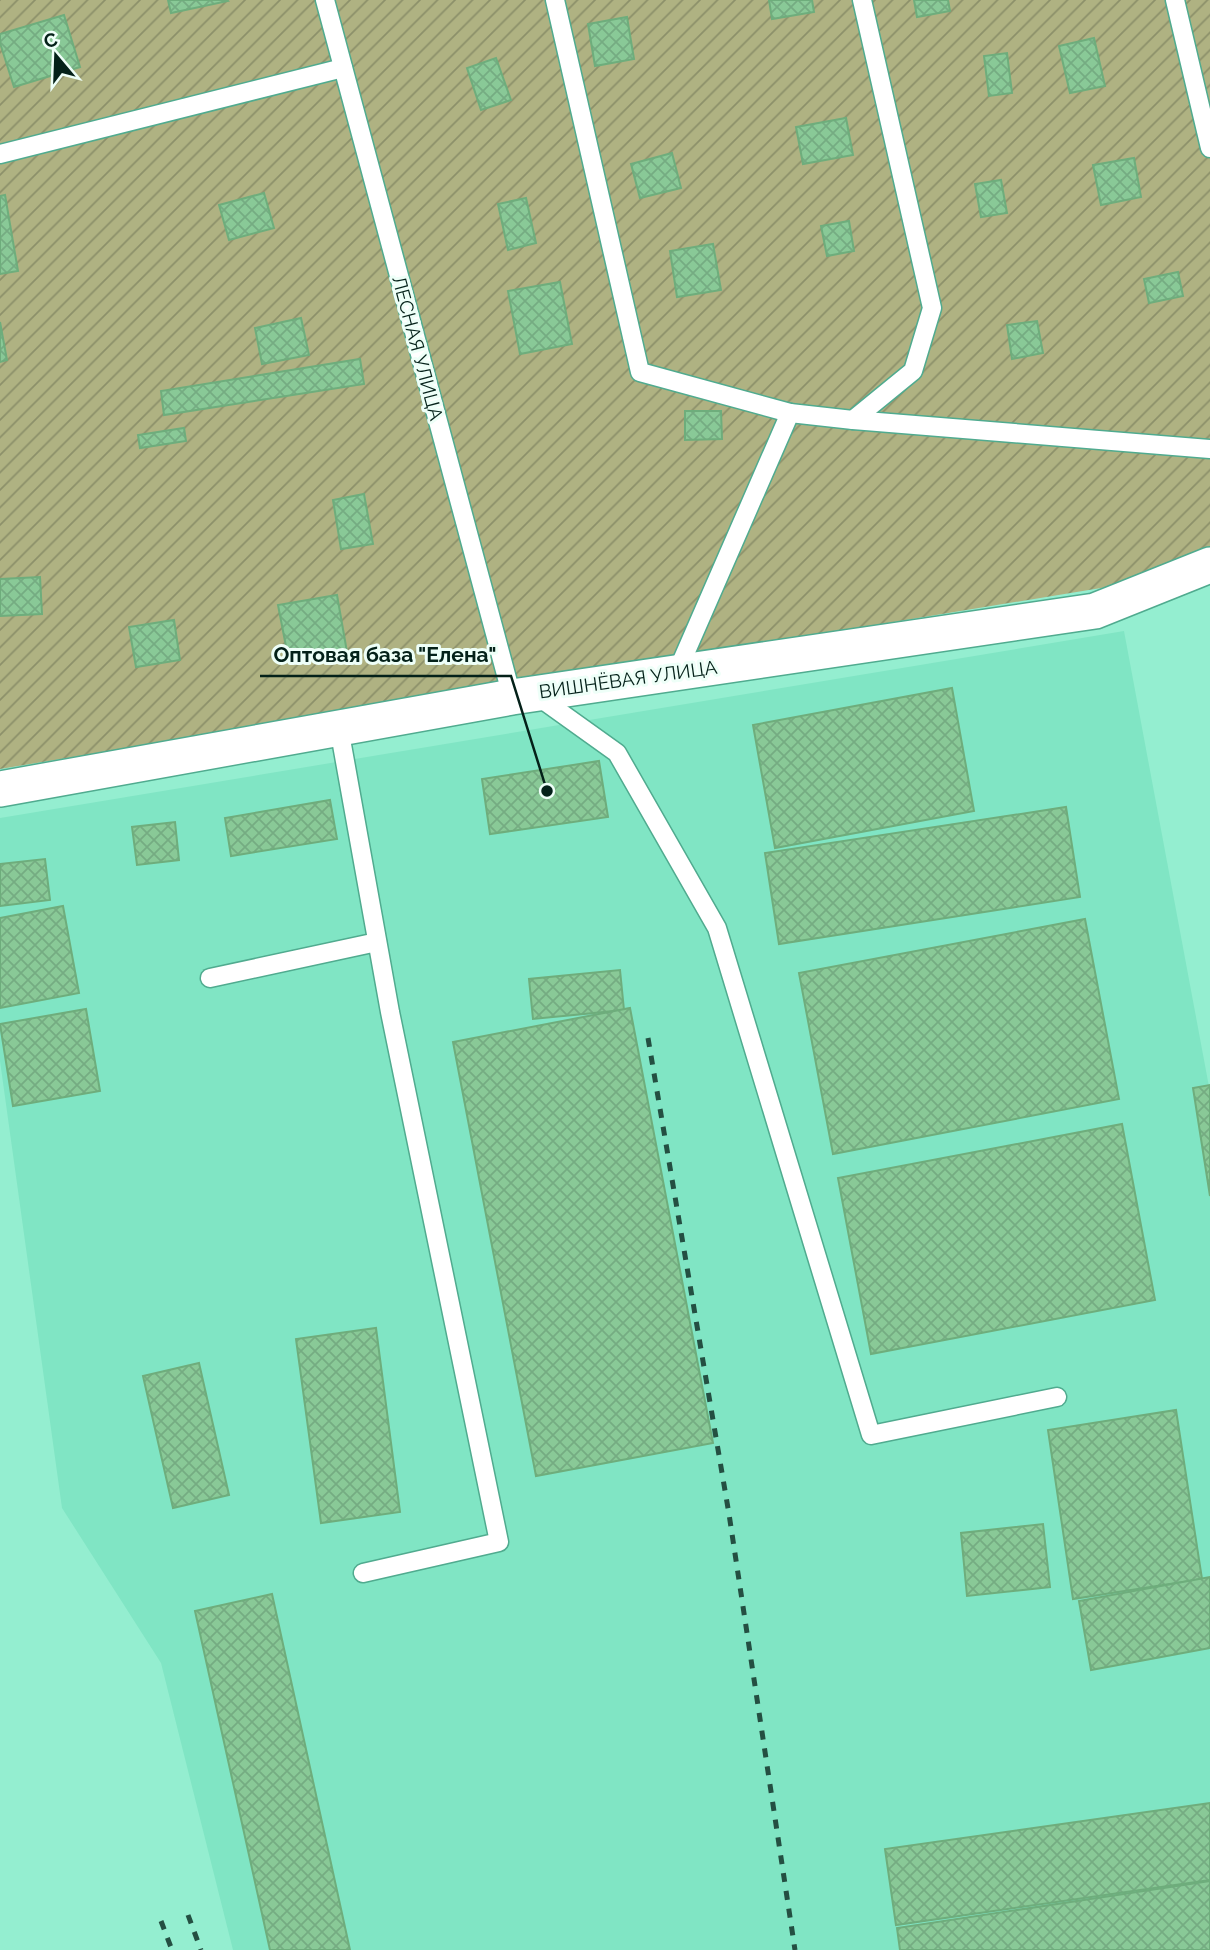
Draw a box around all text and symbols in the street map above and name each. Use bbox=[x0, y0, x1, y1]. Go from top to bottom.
north arrow bbox=[21, 21, 91, 91]
text: С bbox=[41, 27, 60, 52]
street label: ЛЕСНАЯ УЛИЦА bbox=[388, 273, 448, 423]
callout: Оптовая база "Елена" bbox=[260, 634, 511, 676]
text: Оптовая база "Елена" bbox=[274, 642, 496, 667]
street label: ВИШНЁВАЯ УЛИЦА bbox=[538, 656, 719, 702]

